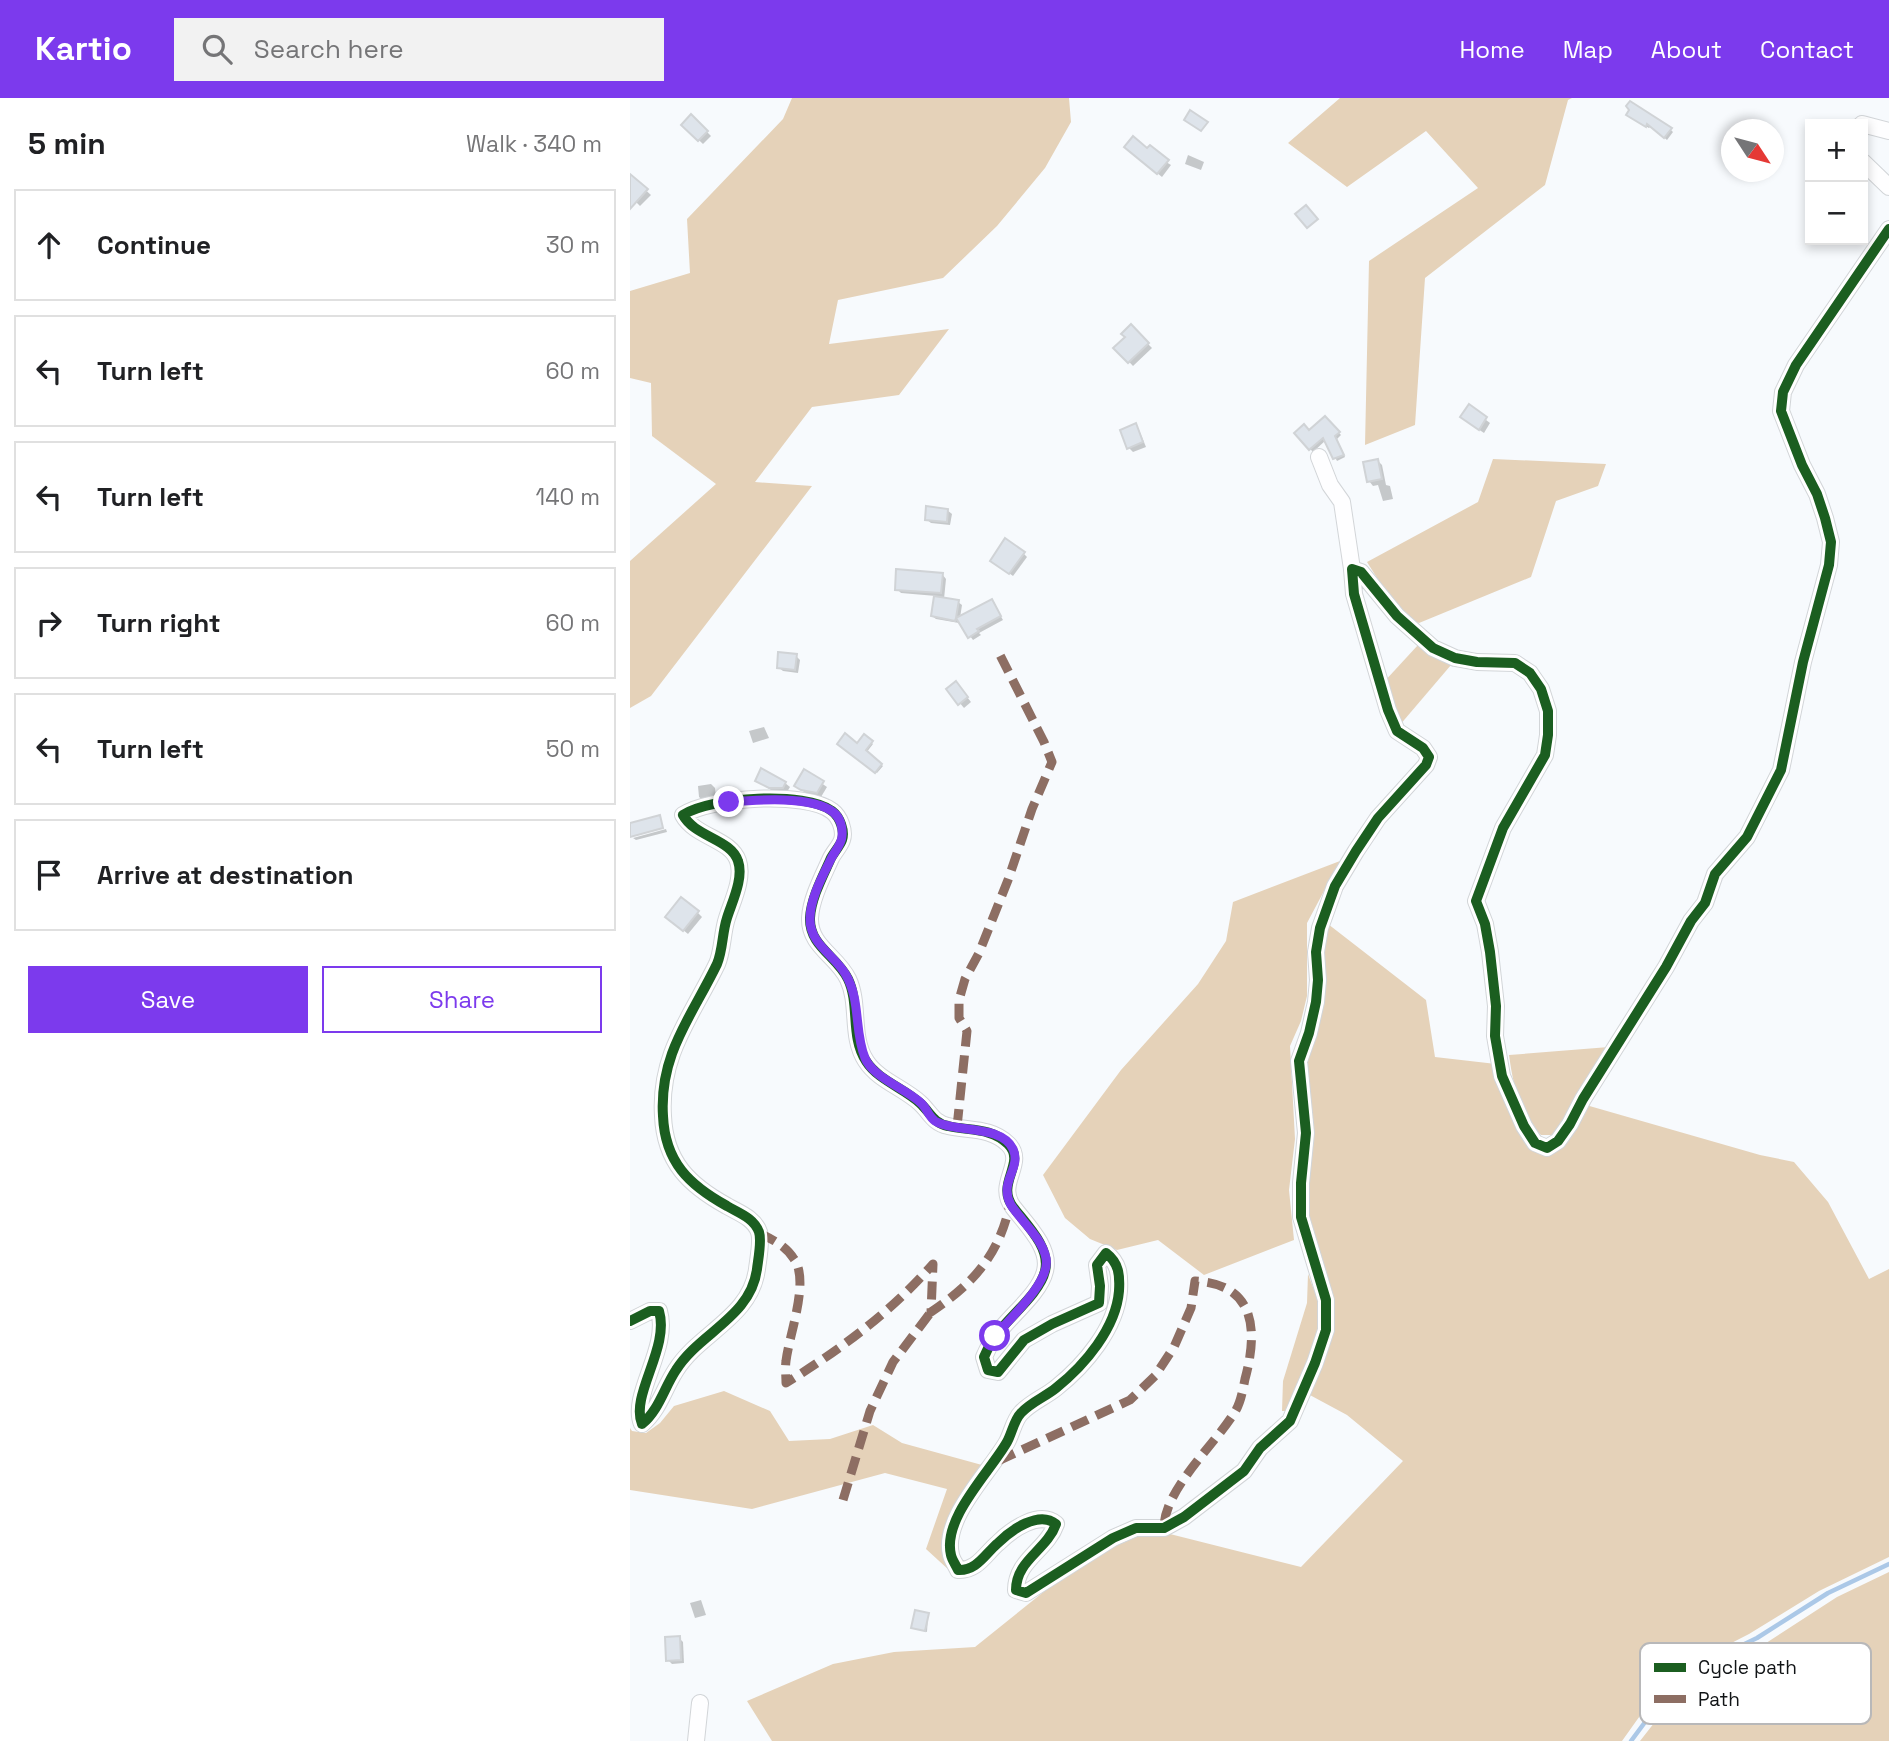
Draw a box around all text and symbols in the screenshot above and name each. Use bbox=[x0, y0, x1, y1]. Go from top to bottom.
search box bbox=[174, 18, 664, 81]
text: Kartio bbox=[35, 28, 132, 70]
icon: search bbox=[198, 30, 236, 68]
text: Search here bbox=[254, 32, 404, 66]
text: Home bbox=[1459, 34, 1525, 65]
text: Map bbox=[1563, 34, 1613, 65]
text: About bbox=[1651, 34, 1722, 65]
text: Contact bbox=[1760, 34, 1854, 65]
north arrow bbox=[1721, 119, 1784, 182]
map controls bbox=[1805, 119, 1868, 245]
button: + bbox=[1805, 119, 1868, 182]
text: 5 min bbox=[28, 124, 106, 163]
text: Walk · 340 m bbox=[466, 129, 602, 159]
button: − bbox=[1805, 182, 1868, 245]
icon: ahead bbox=[30, 226, 68, 264]
text: Continue bbox=[97, 228, 211, 262]
text: 30 m bbox=[546, 230, 600, 260]
icon: left bbox=[30, 352, 68, 390]
text: Turn left bbox=[97, 354, 204, 388]
text: 60 m bbox=[545, 356, 600, 386]
icon: left bbox=[30, 478, 68, 516]
text: Turn left bbox=[97, 480, 204, 514]
text: 140 m bbox=[536, 482, 600, 512]
icon: right bbox=[30, 604, 68, 642]
text: Turn right bbox=[97, 606, 221, 640]
text: 60 m bbox=[545, 608, 600, 638]
icon: left bbox=[30, 730, 68, 768]
text: Turn left bbox=[97, 732, 204, 766]
text: 50 m bbox=[546, 734, 600, 764]
route end bbox=[713, 786, 744, 817]
icon: arrive bbox=[30, 856, 68, 894]
text: Arrive at destination bbox=[97, 858, 354, 892]
button: Save bbox=[28, 966, 308, 1033]
button: Share bbox=[322, 966, 602, 1033]
route start bbox=[979, 1320, 1010, 1351]
legend bbox=[1640, 1643, 1871, 1724]
text: Cycle path bbox=[1698, 1655, 1797, 1680]
text: Path bbox=[1698, 1687, 1740, 1712]

